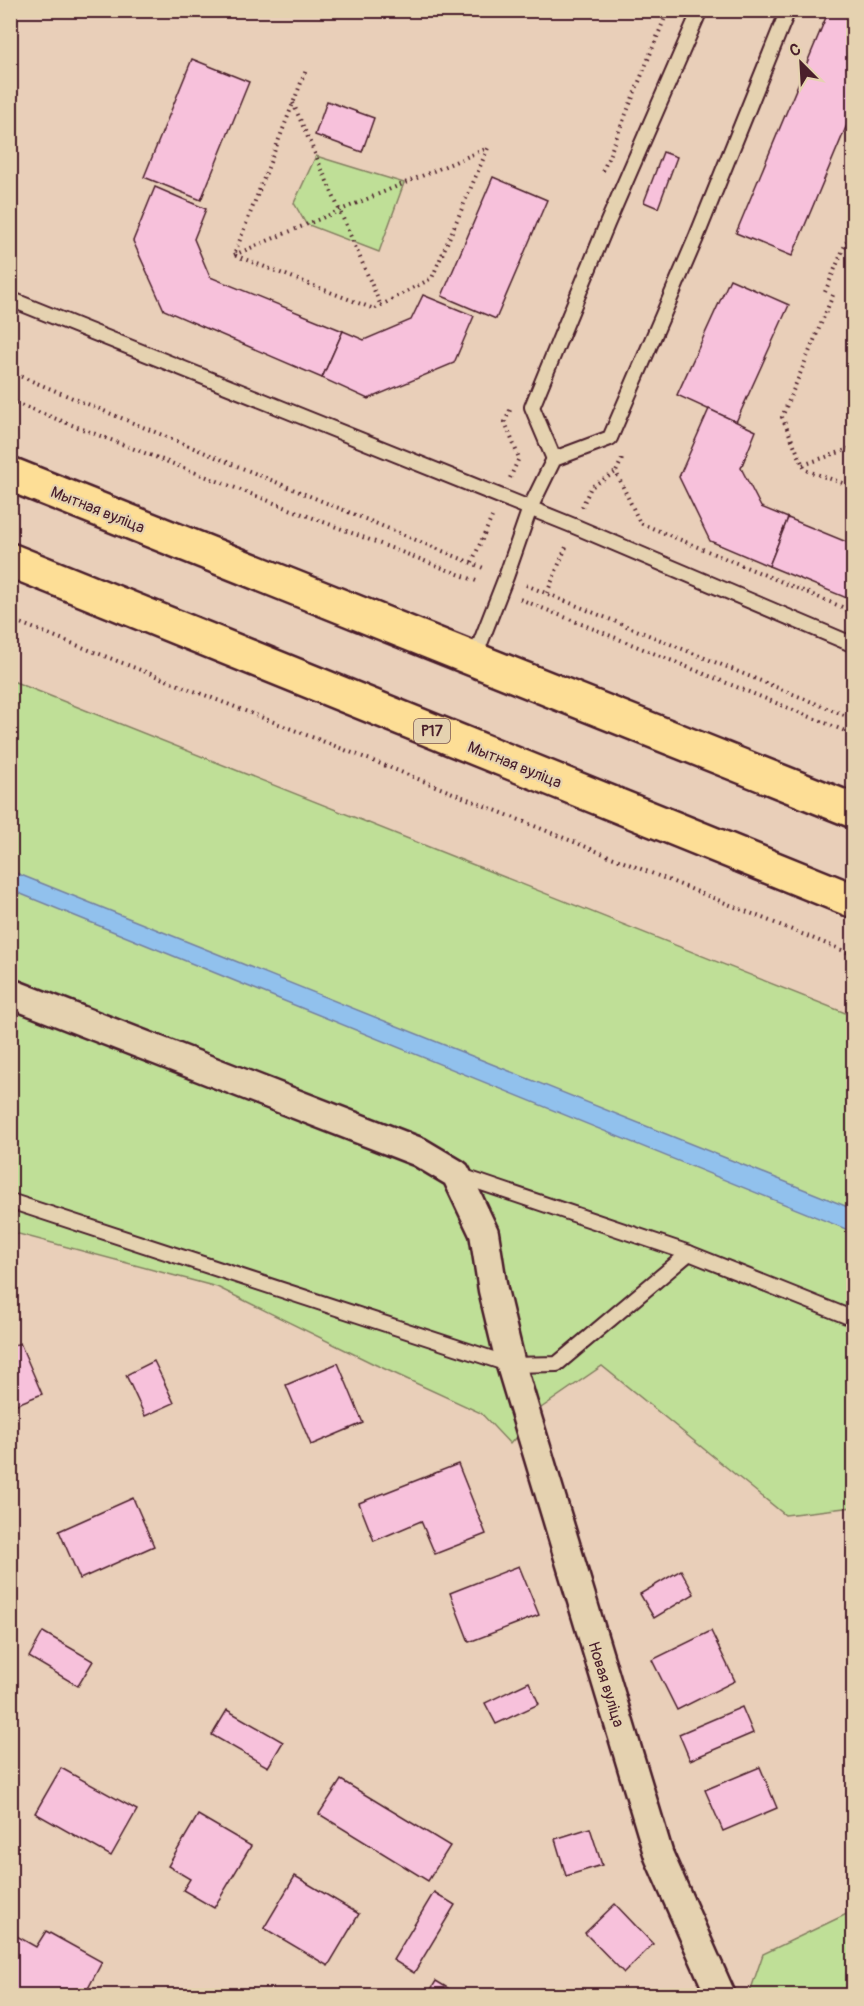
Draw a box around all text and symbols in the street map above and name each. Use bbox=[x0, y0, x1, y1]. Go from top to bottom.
north arrow bbox=[771, 33, 831, 93]
text: С bbox=[787, 39, 804, 61]
street label: Мытная вуліца bbox=[48, 482, 148, 538]
road number: Р17 bbox=[414, 719, 450, 743]
street label: Мытная вуліца bbox=[465, 737, 565, 793]
street label: Новая вуліца bbox=[584, 1639, 629, 1730]

